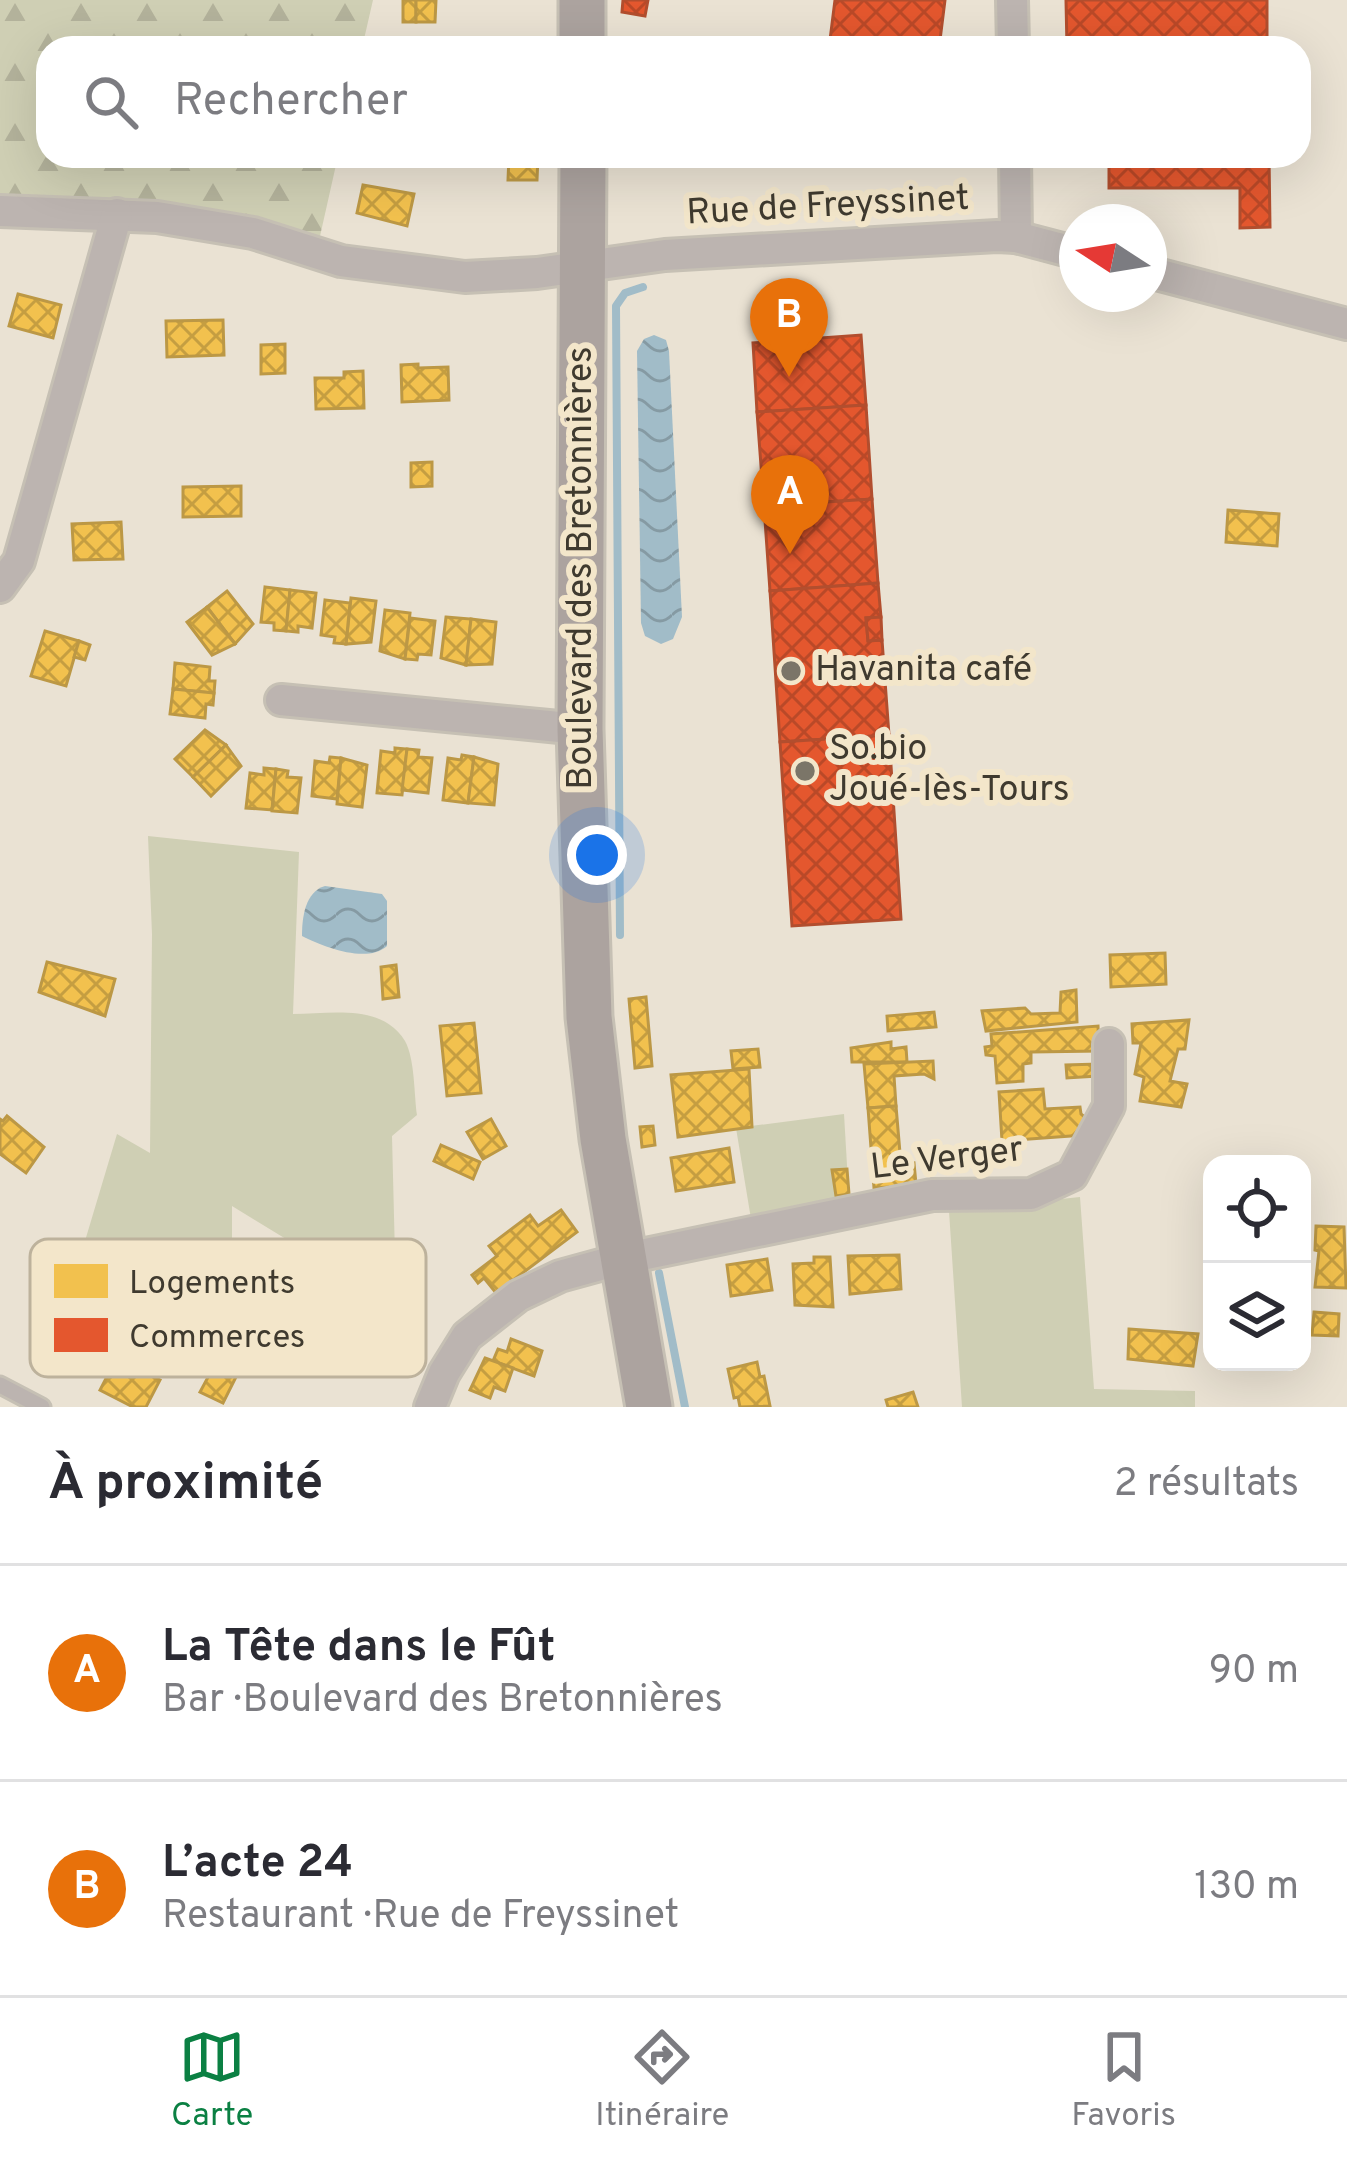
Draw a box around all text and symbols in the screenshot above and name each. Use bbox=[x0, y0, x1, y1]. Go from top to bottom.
search box bbox=[36, 36, 1311, 168]
icon: search bbox=[78, 69, 144, 135]
text: Rechercher bbox=[174, 74, 408, 131]
street label: Rue de Freyssinet bbox=[685, 177, 971, 237]
north arrow bbox=[1059, 204, 1167, 312]
pin: B bbox=[750, 278, 828, 377]
street label: Boulevard des Bretonnières bbox=[559, 346, 605, 790]
pin: A bbox=[751, 455, 829, 554]
place label: Havanita café bbox=[815, 648, 1032, 694]
marker: Havanita café bbox=[778, 658, 804, 684]
place label: So.bio Joué-lès-Tours bbox=[829, 727, 1070, 814]
marker: So.bio Joué-lès-Tours bbox=[792, 758, 818, 784]
your location bbox=[567, 825, 627, 885]
street label: Le Verger bbox=[868, 1128, 1026, 1192]
map controls bbox=[1203, 1155, 1311, 1371]
button: locate bbox=[1203, 1155, 1311, 1263]
legend bbox=[30, 1239, 426, 1377]
button: layers bbox=[1203, 1263, 1311, 1371]
text: Logements bbox=[129, 1264, 295, 1306]
text: Commerces bbox=[129, 1318, 305, 1360]
text: À proximité bbox=[48, 1453, 323, 1518]
text: 2 résultats bbox=[1114, 1461, 1299, 1510]
text: La Tête dans le Fût bbox=[162, 1620, 555, 1677]
text: A bbox=[73, 1648, 101, 1697]
text: 90 m bbox=[1209, 1648, 1299, 1697]
text: Bar · Boulevard des Bretonnières bbox=[162, 1677, 723, 1726]
text: L’acte 24 bbox=[162, 1836, 353, 1893]
text: B bbox=[74, 1864, 100, 1913]
text: 130 m bbox=[1194, 1864, 1299, 1913]
text: Restaurant · Rue de Freyssinet bbox=[162, 1893, 679, 1942]
tab: Carte bbox=[171, 2024, 253, 2138]
tab: Itinéraire bbox=[595, 2024, 729, 2138]
tab: Favoris bbox=[1071, 2024, 1176, 2138]

